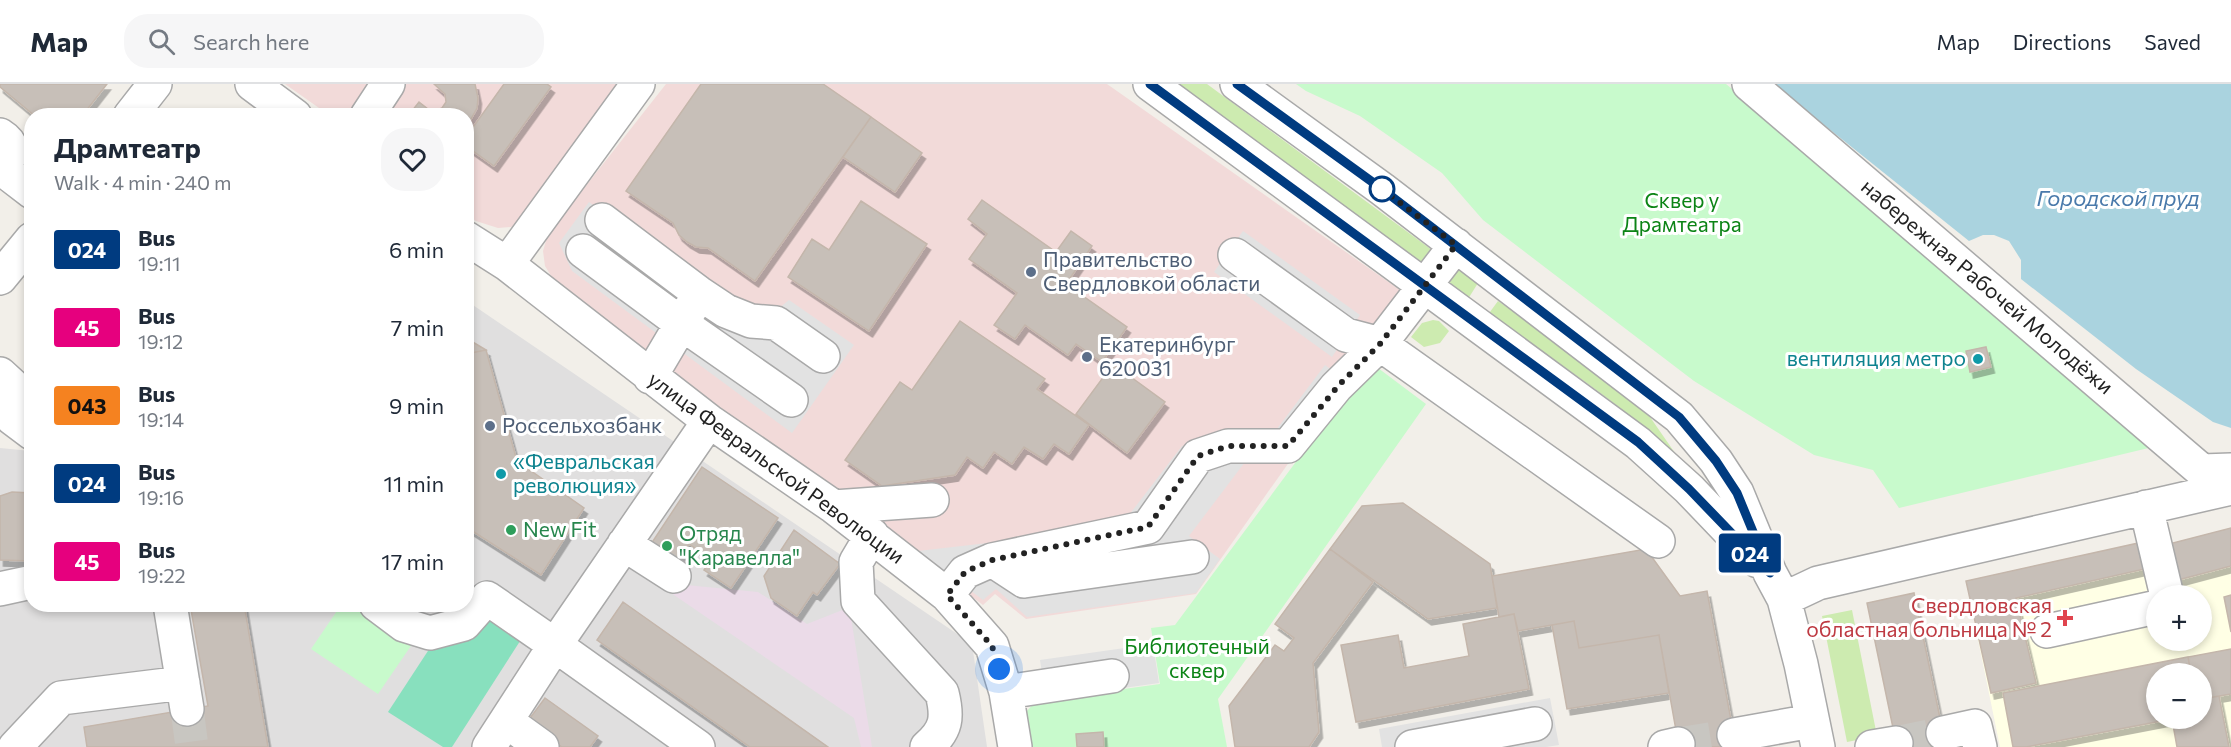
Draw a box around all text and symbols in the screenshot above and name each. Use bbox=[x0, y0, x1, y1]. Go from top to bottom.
search box bbox=[124, 14, 544, 68]
text: Map bbox=[30, 24, 88, 58]
icon: search bbox=[145, 25, 178, 58]
text: Search here bbox=[193, 28, 309, 55]
text: Map bbox=[1937, 29, 1980, 54]
text: Directions bbox=[2013, 29, 2111, 54]
text: Saved bbox=[2144, 29, 2201, 54]
button: heart bbox=[381, 128, 444, 191]
text: Драмтеатр bbox=[54, 130, 201, 164]
text: Walk · 4 min · 240 m bbox=[54, 170, 231, 194]
street label: набережная Рабочей Молодёжи bbox=[1857, 173, 2119, 399]
unlabelled marker bbox=[1369, 176, 1395, 202]
water label: Городской пруд bbox=[2036, 184, 2200, 211]
park label: Сквер у Драмтеатра bbox=[1622, 187, 1742, 236]
text: Bus bbox=[138, 224, 175, 251]
text: 6 min bbox=[389, 236, 444, 263]
text: 024 bbox=[68, 237, 106, 262]
place label: Правительство Свердловкой области bbox=[1043, 246, 1260, 295]
text: 19:11 bbox=[138, 251, 181, 275]
marker: Правительство Свердловкой области bbox=[1024, 265, 1038, 279]
text: Bus bbox=[138, 302, 175, 329]
text: 7 min bbox=[391, 314, 444, 341]
text: 45 bbox=[74, 315, 100, 340]
text: 19:12 bbox=[138, 329, 183, 353]
place label: Екатеринбург 620031 bbox=[1099, 331, 1235, 380]
place label: вентиляция метро bbox=[1787, 345, 1966, 370]
marker: Екатеринбург 620031 bbox=[1080, 350, 1094, 364]
marker: вентиляция метро bbox=[1971, 352, 1985, 366]
street label: улица Февральской Революции bbox=[644, 365, 910, 568]
text: Bus bbox=[138, 380, 175, 407]
text: 9 min bbox=[389, 392, 444, 419]
text: 043 bbox=[67, 393, 107, 418]
text: 19:14 bbox=[138, 407, 184, 431]
place label: Россельхозбанк bbox=[502, 412, 662, 437]
marker: Россельхозбанк bbox=[483, 419, 497, 433]
place label: «Февральская революция» bbox=[513, 448, 655, 497]
text: Bus bbox=[138, 458, 175, 485]
marker: «Февральская революция» bbox=[494, 467, 508, 481]
text: 11 min bbox=[384, 470, 444, 497]
text: 024 bbox=[68, 471, 106, 496]
text: 19:16 bbox=[138, 485, 184, 509]
place label: New Fit bbox=[523, 516, 597, 541]
place label: Отряд "Каравелла" bbox=[679, 520, 800, 569]
marker: New Fit bbox=[504, 523, 518, 537]
line badge: 024 bbox=[1716, 534, 1784, 572]
text: Bus bbox=[138, 536, 175, 563]
marker: Отряд "Каравелла" bbox=[660, 539, 674, 553]
text: 024 bbox=[1731, 541, 1769, 566]
text: 17 min bbox=[381, 548, 444, 575]
text: 45 bbox=[74, 549, 100, 574]
text: 19:22 bbox=[138, 563, 186, 587]
map controls bbox=[2146, 585, 2212, 729]
button: + bbox=[2146, 585, 2212, 651]
place label: Свердловская областная больница № 2 bbox=[1806, 592, 2052, 641]
marker: Свердловская областная больница № 2 bbox=[2056, 609, 2074, 627]
park label: Библиотечный сквер bbox=[1124, 633, 1270, 682]
your location bbox=[984, 654, 1014, 684]
button: − bbox=[2146, 663, 2212, 729]

